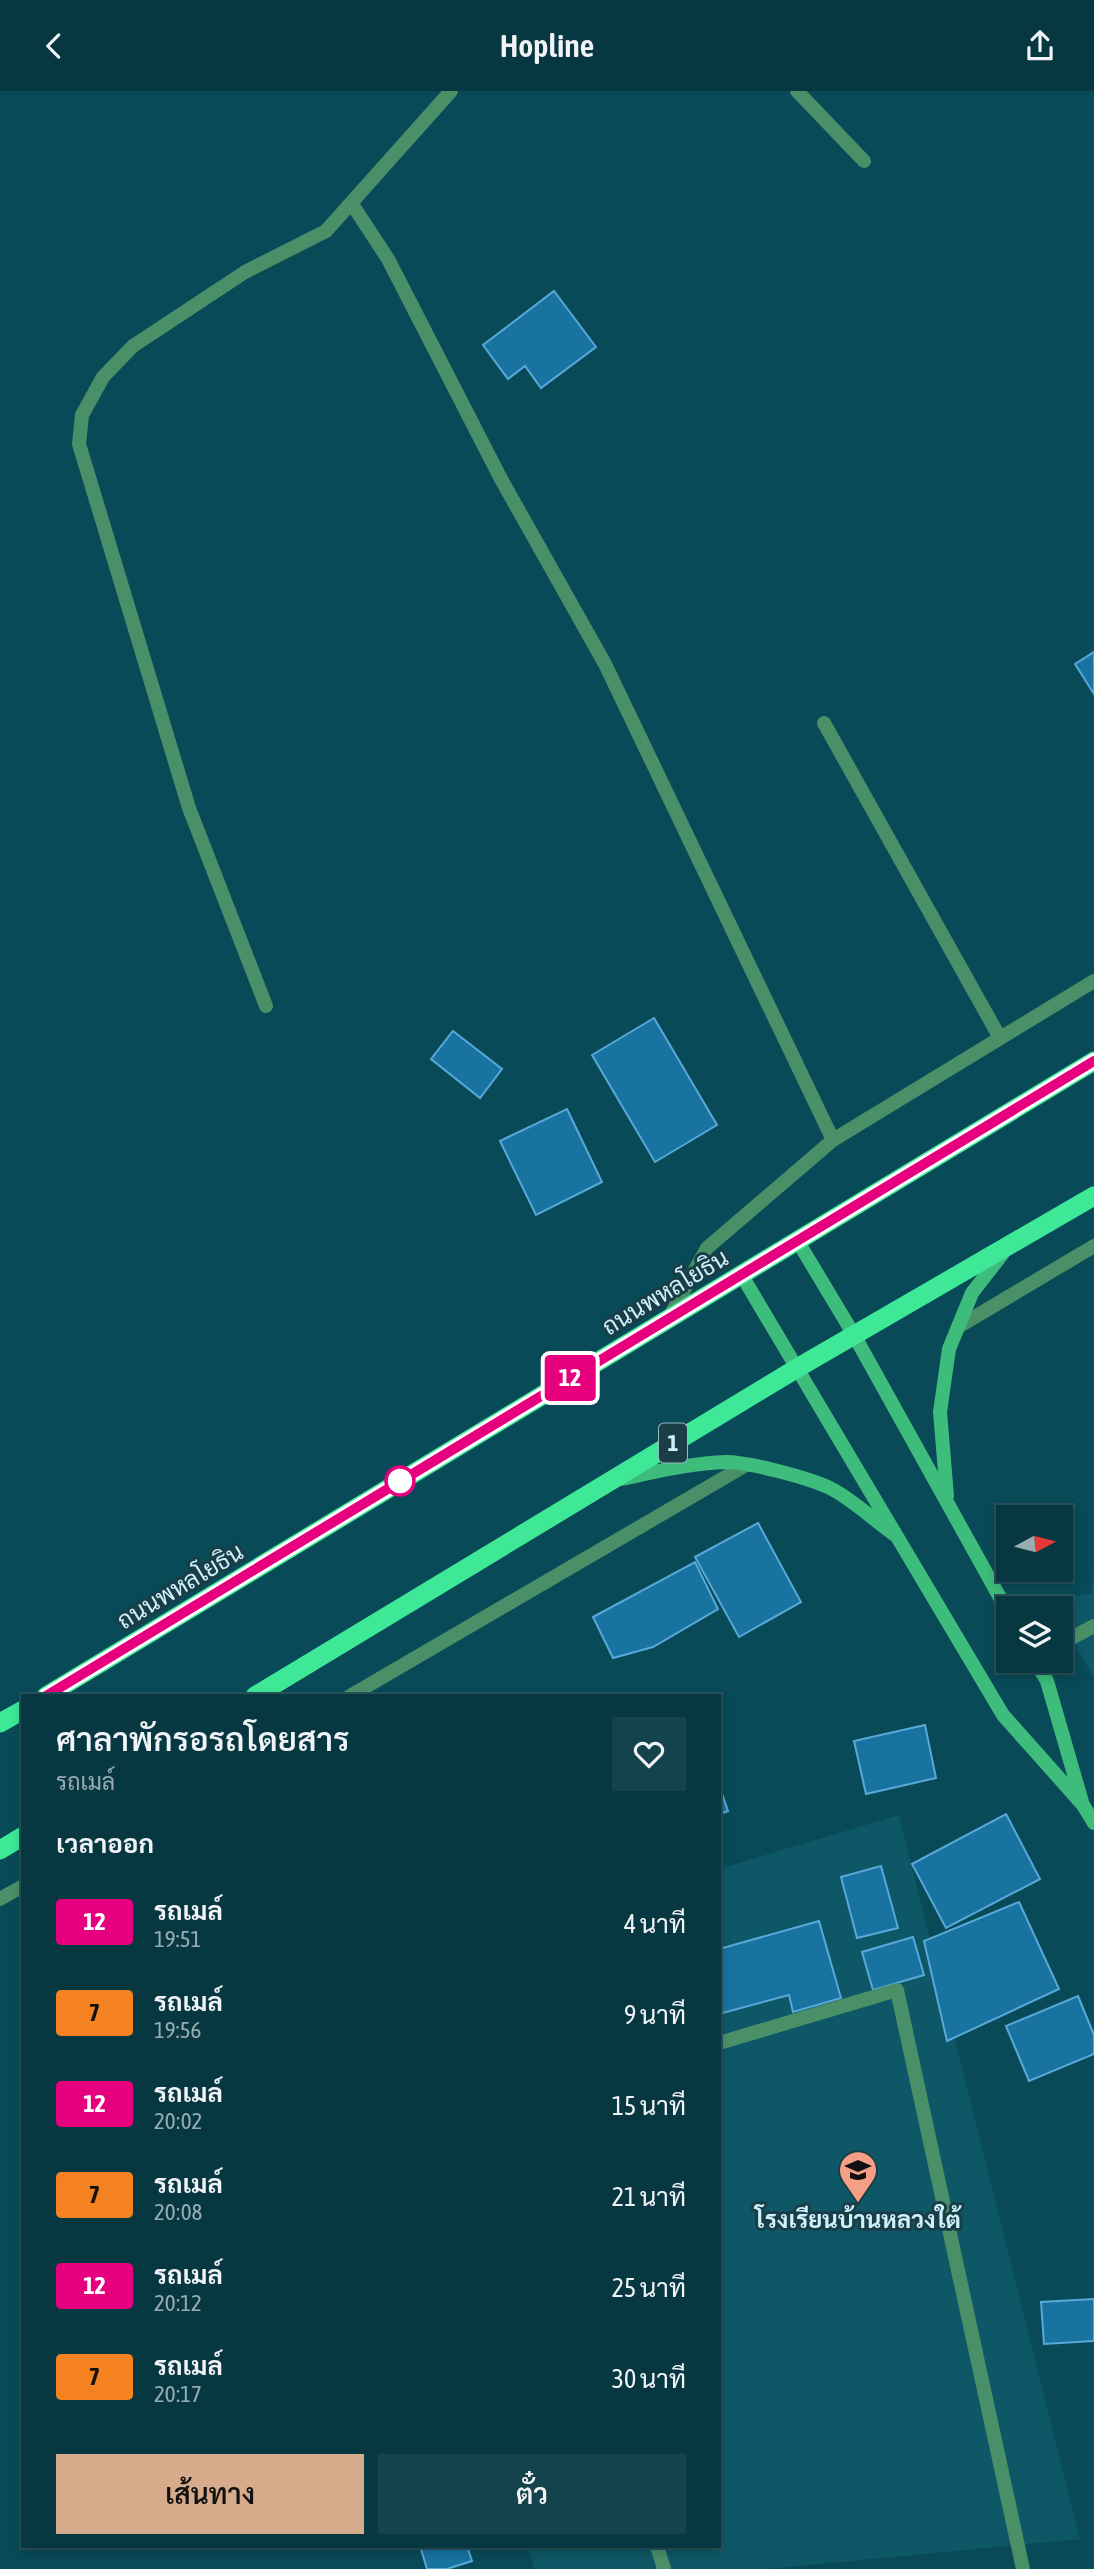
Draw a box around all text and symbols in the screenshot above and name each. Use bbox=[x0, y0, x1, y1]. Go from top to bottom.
icon: back bbox=[35, 27, 73, 65]
text: Hopline bbox=[500, 27, 594, 64]
icon: share bbox=[1021, 27, 1059, 65]
street label: ถนนพหลโยธิน bbox=[596, 1242, 733, 1340]
line badge: 12 bbox=[538, 1355, 602, 1401]
text: 12 bbox=[559, 1364, 581, 1391]
road number: 1 bbox=[659, 1423, 687, 1463]
unlabelled marker bbox=[385, 1466, 415, 1496]
north arrow bbox=[996, 1505, 1073, 1582]
map controls bbox=[996, 1505, 1073, 1673]
street label: ถนนพหลโยธิน bbox=[111, 1536, 248, 1634]
button: layers bbox=[996, 1596, 1073, 1673]
button: heart bbox=[612, 1717, 686, 1791]
text: ศาลาพักรอรถโดยสาร bbox=[56, 1720, 349, 1758]
text: รถเมล์ bbox=[56, 1769, 115, 1795]
text: เวลาออก bbox=[56, 1829, 154, 1859]
text: รถเมล์ bbox=[154, 1896, 223, 1926]
text: 12 bbox=[83, 1908, 106, 1935]
text: 4 นาที bbox=[624, 1909, 686, 1939]
text: 19:51 bbox=[154, 1926, 201, 1952]
text: รถเมล์ bbox=[154, 1987, 223, 2017]
text: 7 bbox=[89, 1999, 100, 2026]
text: 9 นาที bbox=[624, 2000, 686, 2030]
text: 19:56 bbox=[154, 2017, 201, 2043]
text: รถเมล์ bbox=[154, 2078, 223, 2108]
text: 12 bbox=[83, 2090, 106, 2117]
text: 15 นาที bbox=[612, 2091, 686, 2121]
text: 20:02 bbox=[154, 2108, 202, 2134]
school or university icon: โรงเรียนบ้านหลวงใต้ bbox=[837, 2149, 879, 2204]
text: รถเมล์ bbox=[154, 2169, 223, 2199]
text: 7 bbox=[89, 2181, 100, 2208]
text: 21 นาที bbox=[612, 2182, 686, 2212]
text: 20:08 bbox=[154, 2199, 202, 2225]
place label: โรงเรียนบ้านหลวงใต้ bbox=[753, 2204, 962, 2233]
text: รถเมล์ bbox=[154, 2260, 223, 2290]
text: 12 bbox=[83, 2272, 106, 2299]
text: 25 นาที bbox=[612, 2273, 686, 2303]
text: 20:12 bbox=[154, 2290, 202, 2316]
text: รถเมล์ bbox=[154, 2351, 223, 2381]
text: 7 bbox=[89, 2363, 100, 2390]
text: 30 นาที bbox=[612, 2364, 686, 2394]
text: 20:17 bbox=[154, 2381, 202, 2407]
button: เส้นทาง bbox=[56, 2454, 364, 2534]
button: ตั๋ว bbox=[378, 2454, 686, 2534]

